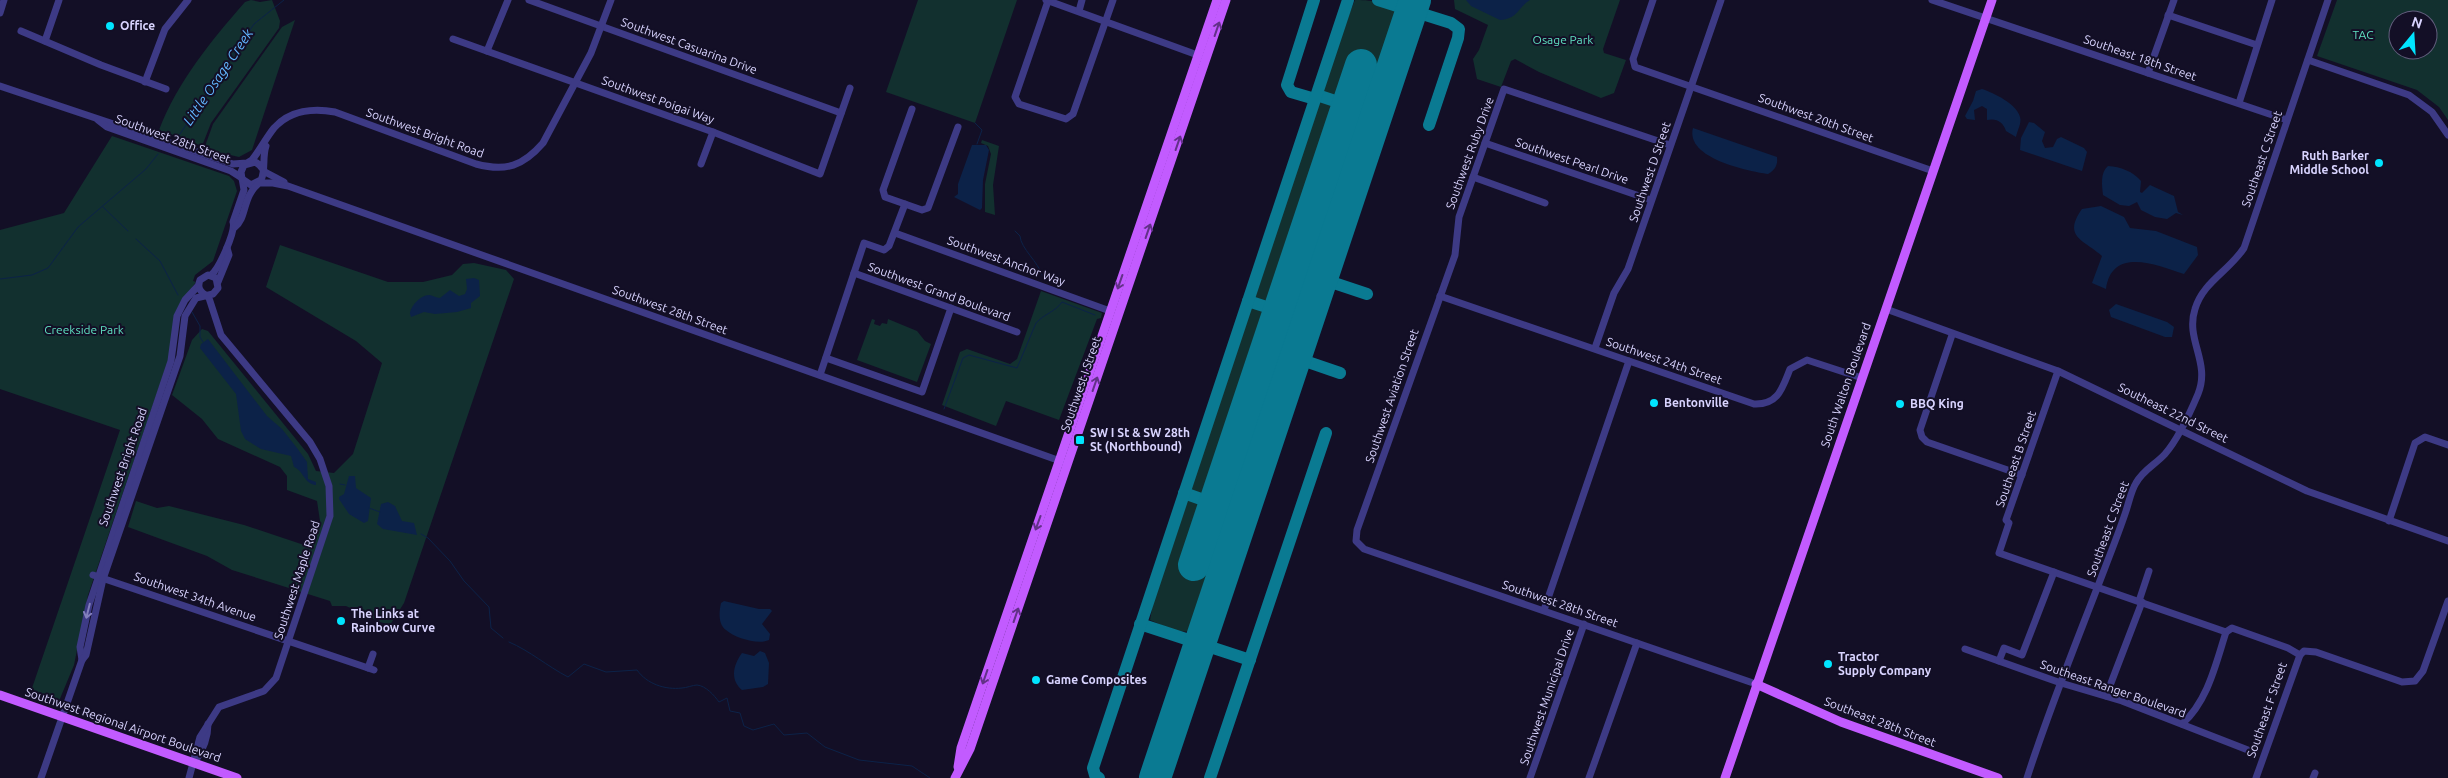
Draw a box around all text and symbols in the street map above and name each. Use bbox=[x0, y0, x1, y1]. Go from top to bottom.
north arrow bbox=[2388, 10, 2438, 60]
text: N bbox=[2410, 13, 2424, 32]
street label: Southwest Casuarina Drive bbox=[619, 15, 759, 76]
place label: Office bbox=[120, 19, 155, 32]
marker: Office bbox=[104, 20, 116, 32]
one-way arrow bbox=[1212, 21, 1222, 37]
water label: Little Osage Creek bbox=[180, 25, 257, 128]
park label: TAC bbox=[2352, 28, 2374, 41]
street label: Southeast 18th Street bbox=[2082, 32, 2199, 83]
park label: Osage Park bbox=[1533, 33, 1593, 46]
street label: Southwest Poigai Way bbox=[600, 73, 716, 126]
street label: Southwest 20th Street bbox=[1757, 91, 1876, 145]
street label: Southwest Ruby Drive bbox=[1443, 95, 1496, 211]
street label: Southwest Bright Road bbox=[365, 105, 486, 160]
street label: Southeast C Street bbox=[2239, 109, 2284, 209]
street label: Southwest 28th Street bbox=[114, 112, 233, 166]
street label: Southwest D Street bbox=[1626, 120, 1673, 224]
street label: Southwest Pearl Drive bbox=[1514, 135, 1630, 186]
one-way arrow bbox=[1173, 136, 1183, 152]
place label: Ruth Barker Middle School bbox=[2289, 149, 2369, 176]
marker: Ruth Barker Middle School bbox=[2373, 157, 2385, 169]
one-way arrow bbox=[1144, 224, 1153, 239]
street label: Southwest Anchor Way bbox=[945, 233, 1067, 288]
street label: Southwest Grand Boulevard bbox=[866, 260, 1012, 323]
one-way arrow bbox=[1115, 274, 1125, 290]
street label: Southwest 28th Street bbox=[611, 283, 730, 337]
street label: South Walton Boulevard bbox=[1818, 321, 1873, 449]
park label: Creekside Park bbox=[44, 323, 124, 336]
street label: Southwest Aviation Street bbox=[1362, 327, 1421, 464]
street label: Southwest I Street bbox=[1058, 334, 1103, 433]
street label: Southwest 24th Street bbox=[1605, 335, 1724, 387]
one-way arrow bbox=[1091, 377, 1100, 393]
street label: Southeast 22nd Street bbox=[2116, 380, 2231, 445]
place label: Bentonville bbox=[1664, 396, 1729, 409]
marker: Bentonville bbox=[1648, 397, 1660, 409]
place label: BBQ King bbox=[1910, 397, 1964, 410]
marker: BBQ King bbox=[1894, 398, 1906, 410]
street label: Southwest Bright Road bbox=[96, 406, 149, 528]
street label: Southeast B Street bbox=[1993, 409, 2038, 509]
place label: SW I St & SW 28th St (Northbound) bbox=[1090, 426, 1190, 454]
marker: SW I St & SW 28th St (Northbound) bbox=[1074, 434, 1086, 446]
street label: Southeast C Street bbox=[2084, 479, 2131, 578]
one-way arrow bbox=[1033, 515, 1042, 531]
street label: Southwest Maple Road bbox=[271, 519, 322, 641]
street label: Southwest 34th Avenue bbox=[132, 569, 258, 624]
street label: Southwest 28th Street bbox=[1501, 578, 1620, 630]
one-way arrow bbox=[83, 603, 92, 619]
place label: The Links at Rainbow Curve bbox=[351, 607, 435, 634]
one-way arrow bbox=[1011, 607, 1021, 623]
marker: The Links at Rainbow Curve bbox=[335, 615, 347, 627]
street label: Southwest Municipal Drive bbox=[1517, 627, 1576, 767]
place label: Tractor Supply Company bbox=[1838, 650, 1932, 677]
street label: Southeast Ranger Boulevard bbox=[2039, 657, 2188, 720]
marker: Tractor Supply Company bbox=[1822, 658, 1834, 670]
street label: Southeast F Street bbox=[2244, 660, 2289, 759]
one-way arrow bbox=[980, 669, 989, 684]
place label: Game Composites bbox=[1046, 673, 1147, 686]
marker: Game Composites bbox=[1030, 674, 1042, 686]
street label: Southwest Regional Airport Boulevard bbox=[24, 685, 223, 764]
street label: Southeast 28th Street bbox=[1823, 694, 1938, 749]

